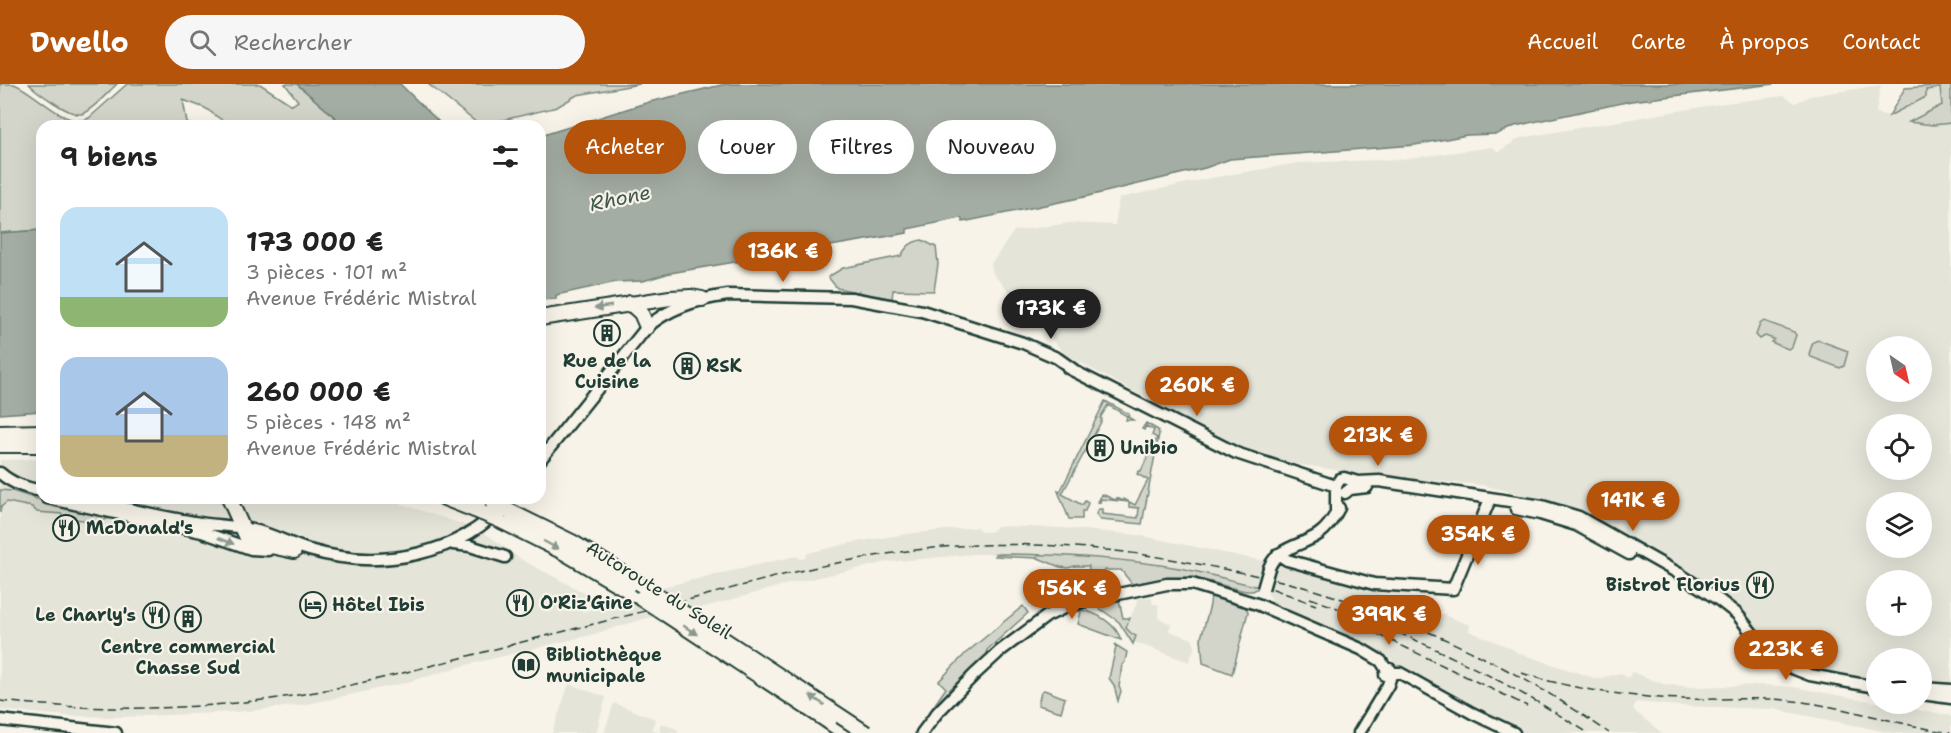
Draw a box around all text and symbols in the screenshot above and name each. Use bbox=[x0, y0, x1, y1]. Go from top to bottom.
search box bbox=[165, 15, 585, 69]
text: Dwello bbox=[30, 23, 129, 61]
icon: search bbox=[186, 26, 219, 59]
text: Rechercher bbox=[234, 28, 353, 57]
text: Accueil bbox=[1527, 28, 1598, 56]
text: Carte bbox=[1631, 28, 1686, 56]
text: À propos bbox=[1719, 28, 1809, 56]
text: Contact bbox=[1842, 28, 1921, 56]
chip: Acheter bbox=[564, 120, 686, 174]
chip: Louer bbox=[698, 120, 797, 174]
chip: Filtres bbox=[809, 120, 914, 174]
chip: Nouveau bbox=[926, 120, 1056, 174]
text: 9 biens bbox=[60, 139, 158, 174]
icon: filters bbox=[489, 140, 522, 173]
water label: Rhone bbox=[587, 179, 653, 217]
text: 173 000 € bbox=[246, 224, 383, 259]
icon: home bbox=[108, 231, 180, 303]
pin: 136K € bbox=[734, 232, 832, 283]
text: 136K € bbox=[747, 238, 819, 264]
text: 3 pièces · 101 m² bbox=[246, 259, 407, 285]
text: Avenue Frédéric Mistral bbox=[246, 285, 477, 311]
pin: 173K € bbox=[1002, 289, 1100, 340]
text: 173K € bbox=[1016, 295, 1086, 321]
one-way arrow bbox=[593, 303, 612, 312]
building icon: Rue de la Cuisine bbox=[592, 318, 622, 348]
north arrow bbox=[1866, 336, 1932, 402]
map controls bbox=[1866, 336, 1932, 714]
place label: Rue de la Cuisine bbox=[563, 349, 652, 394]
building icon: RSK bbox=[672, 351, 702, 381]
place label: RSK bbox=[706, 354, 743, 378]
pin: 260K € bbox=[1148, 366, 1246, 417]
text: 260K € bbox=[1159, 372, 1235, 398]
text: 260 000 € bbox=[246, 374, 391, 409]
icon: home bbox=[108, 381, 180, 453]
text: 5 pièces · 148 m² bbox=[246, 409, 411, 435]
button: locate bbox=[1866, 414, 1932, 480]
pin: 213K € bbox=[1329, 416, 1427, 467]
text: 213K € bbox=[1343, 422, 1413, 448]
building icon: Unibio bbox=[1085, 433, 1115, 463]
text: Avenue Frédéric Mistral bbox=[246, 435, 477, 461]
place label: Unibio bbox=[1120, 436, 1178, 460]
pin: 141K € bbox=[1584, 481, 1682, 532]
text: 141K € bbox=[1600, 487, 1666, 513]
button: layers bbox=[1866, 492, 1932, 558]
restaurant icon: McDonald's bbox=[51, 513, 81, 543]
pin: 354K € bbox=[1429, 515, 1527, 566]
place label: McDonald's bbox=[86, 516, 193, 540]
text: 354K € bbox=[1441, 521, 1515, 547]
street label: Autoroute du Soleil bbox=[582, 535, 737, 645]
one-way arrow bbox=[218, 536, 236, 546]
one-way arrow bbox=[543, 541, 560, 550]
pin: 156K € bbox=[1023, 569, 1121, 620]
restaurant icon: Bistrot Florius bbox=[1745, 570, 1775, 600]
button: + bbox=[1866, 570, 1932, 636]
place label: Bistrot Florius bbox=[1606, 573, 1740, 597]
text: 156K € bbox=[1037, 575, 1107, 601]
restaurant icon: O'Riz'Gine bbox=[505, 588, 535, 618]
hotel icon: Hôtel Ibis bbox=[298, 590, 328, 620]
place label: O'Riz'Gine bbox=[540, 591, 633, 615]
place label: Hôtel Ibis bbox=[332, 593, 425, 617]
pin: 399K € bbox=[1340, 595, 1438, 646]
restaurant icon: Le Charly's bbox=[141, 600, 171, 630]
text: 399K € bbox=[1351, 601, 1427, 627]
place label: Le Charly's bbox=[35, 603, 136, 627]
building icon: Centre commercial Chasse Sud bbox=[173, 604, 203, 634]
one-way arrow bbox=[682, 624, 698, 635]
pin: 223K € bbox=[1737, 630, 1835, 681]
place label: Centre commercial Chasse Sud bbox=[101, 635, 275, 680]
text: 223K € bbox=[1748, 636, 1824, 662]
place label: Bibliothèque municipale bbox=[546, 643, 662, 688]
button: − bbox=[1866, 648, 1932, 714]
library icon: Bibliothèque municipale bbox=[511, 650, 541, 680]
one-way arrow bbox=[809, 695, 825, 706]

